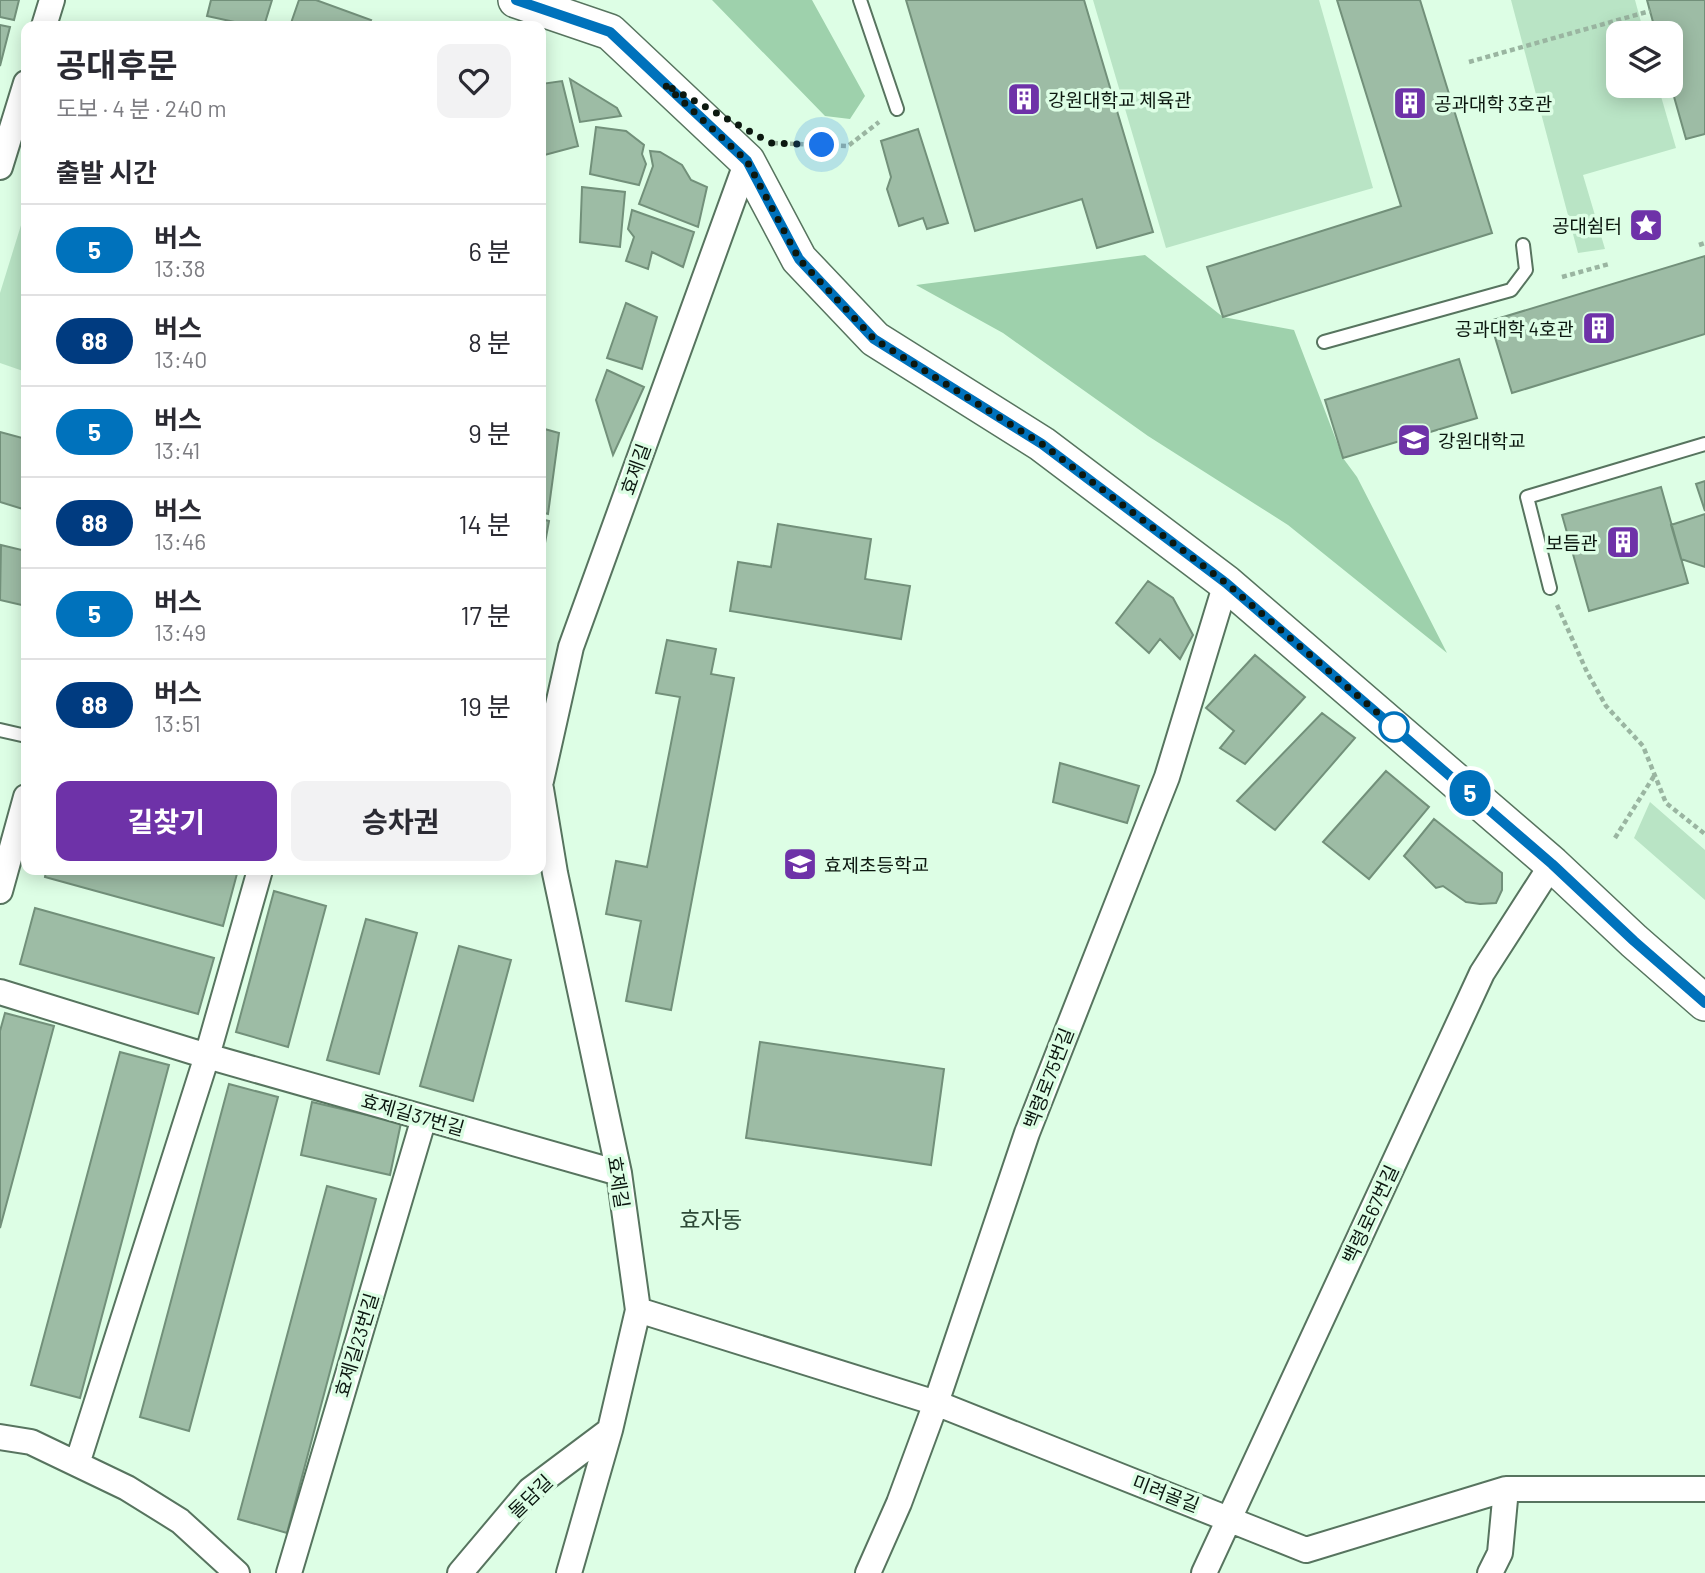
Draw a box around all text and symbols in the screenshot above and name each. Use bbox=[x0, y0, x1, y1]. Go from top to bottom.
map controls bbox=[1606, 21, 1683, 98]
button: layers bbox=[1606, 21, 1683, 98]
text: 공대후문 bbox=[56, 44, 177, 84]
button: heart bbox=[437, 44, 511, 118]
building icon: 강원대학교 체육관 bbox=[1005, 80, 1043, 118]
building icon: 공과대학 3호관 bbox=[1391, 84, 1429, 122]
place label: 강원대학교 체육관 bbox=[1048, 88, 1192, 111]
place label: 공과대학 3호관 bbox=[1434, 92, 1552, 115]
text: 도보 · 4 분 · 240 m bbox=[56, 94, 226, 122]
your location bbox=[804, 127, 839, 162]
text: 출발 시간 bbox=[56, 156, 157, 187]
place icon: 공대쉼터 bbox=[1627, 206, 1665, 244]
place label: 공대쉼터 bbox=[1552, 214, 1622, 237]
text: 버스 bbox=[154, 221, 202, 252]
text: 5 bbox=[88, 235, 101, 264]
text: 6 분 bbox=[468, 235, 511, 266]
text: 13:38 bbox=[154, 254, 206, 282]
building icon: 공과대학 4호관 bbox=[1580, 309, 1618, 347]
text: 버스 bbox=[154, 312, 202, 343]
place label: 공과대학 4호관 bbox=[1455, 317, 1574, 340]
text: 88 bbox=[82, 326, 107, 355]
text: 8 분 bbox=[468, 326, 511, 357]
text: 13:40 bbox=[154, 345, 207, 373]
text: 버스 bbox=[154, 403, 202, 434]
text: 5 bbox=[88, 417, 101, 446]
text: 9 분 bbox=[468, 417, 511, 448]
school or university icon: 강원대학교 bbox=[1395, 421, 1433, 459]
place label: 강원대학교 bbox=[1438, 429, 1525, 452]
text: 13:41 bbox=[154, 436, 200, 464]
street label: 효제길 bbox=[615, 440, 655, 498]
text: 버스 bbox=[154, 494, 202, 525]
text: 88 bbox=[82, 508, 107, 537]
text: 14 분 bbox=[458, 508, 511, 539]
building icon: 보듬관 bbox=[1604, 523, 1642, 561]
text: 13:46 bbox=[154, 527, 206, 555]
place label: 보듬관 bbox=[1546, 531, 1598, 554]
text: 버스 bbox=[154, 585, 202, 616]
text: 5 bbox=[88, 599, 101, 628]
text: 17 분 bbox=[460, 599, 511, 630]
text: 13:49 bbox=[154, 618, 206, 646]
text: 버스 bbox=[154, 676, 202, 707]
text: 88 bbox=[82, 690, 107, 719]
text: 19 분 bbox=[459, 690, 511, 721]
text: 13:51 bbox=[154, 709, 201, 737]
unlabelled marker bbox=[1379, 712, 1409, 742]
line badge: 5 bbox=[1447, 770, 1493, 816]
text: 5 bbox=[1464, 778, 1476, 807]
button: 길찾기 bbox=[56, 781, 277, 861]
button: 승차권 bbox=[291, 781, 511, 861]
school or university icon: 효제초등학교 bbox=[781, 845, 819, 883]
place label: 효제초등학교 bbox=[824, 853, 929, 876]
street label: 백령로75번길 bbox=[1018, 1024, 1078, 1132]
street label: 효제길37번길 bbox=[359, 1088, 467, 1140]
street label: 효제길 bbox=[604, 1154, 634, 1210]
street label: 백령로67번길 bbox=[1337, 1161, 1403, 1267]
district label: 효자동 bbox=[679, 1205, 743, 1233]
street label: 효제길23번길 bbox=[329, 1290, 383, 1400]
street label: 돌담길 bbox=[503, 1470, 557, 1522]
street label: 미려골길 bbox=[1129, 1470, 1203, 1516]

